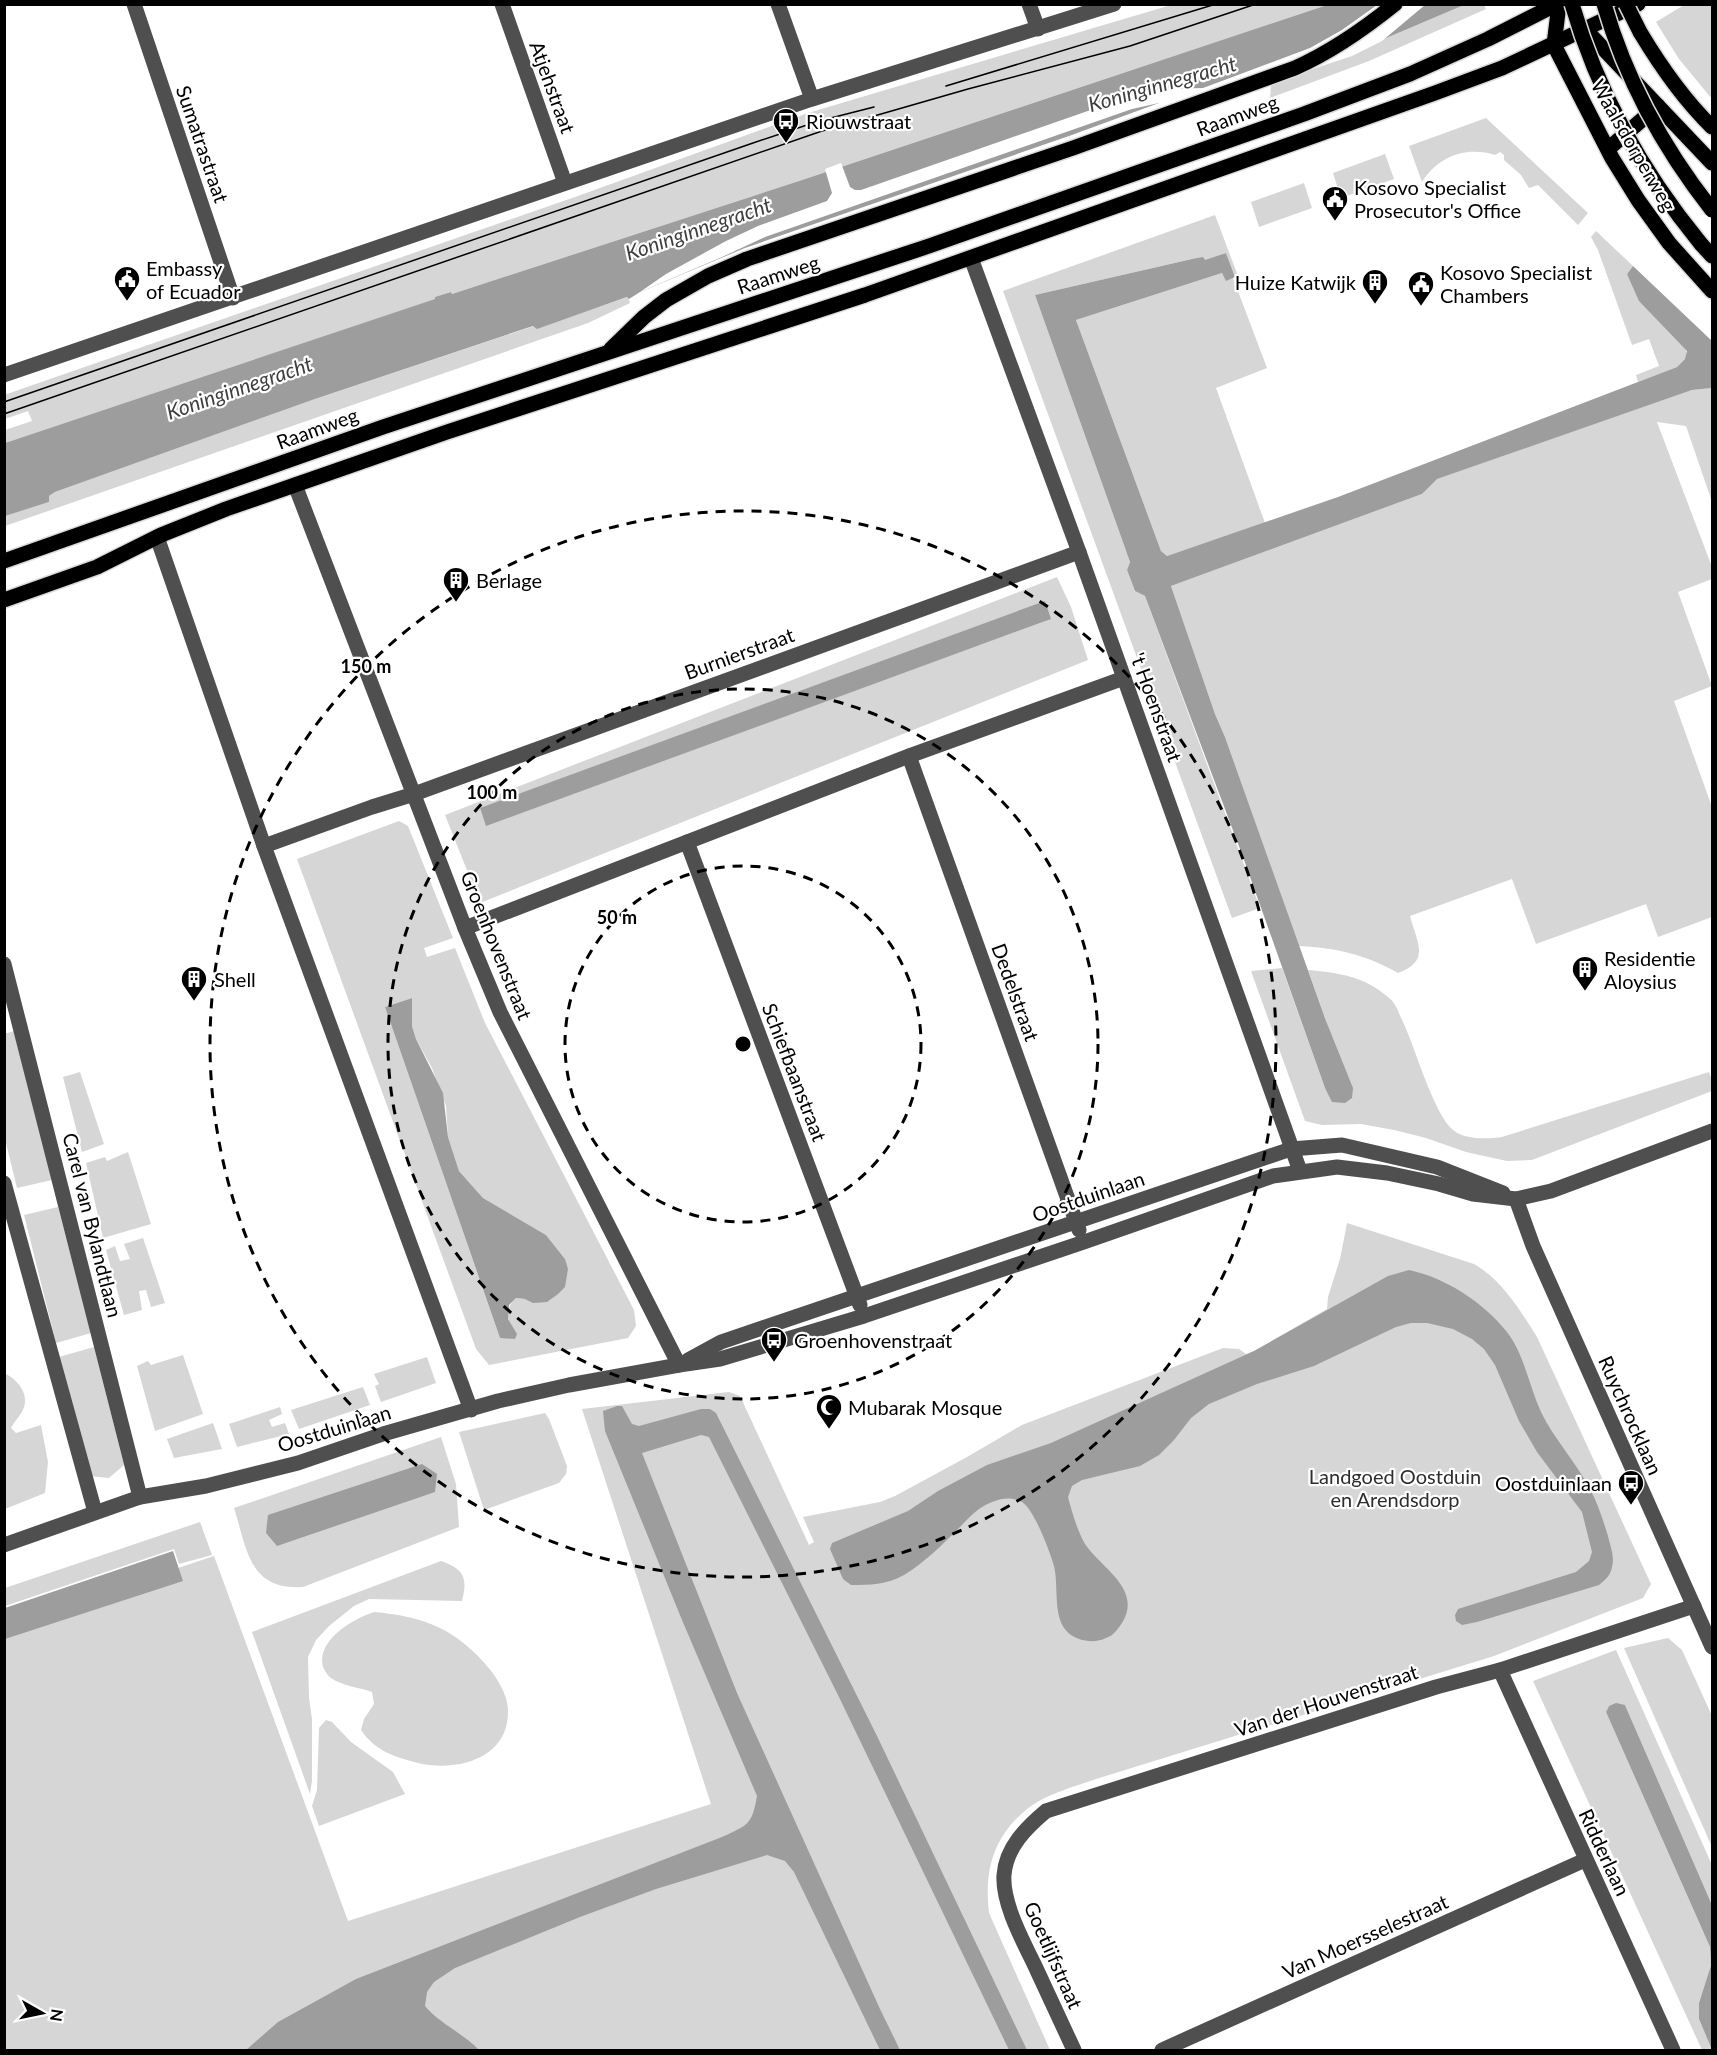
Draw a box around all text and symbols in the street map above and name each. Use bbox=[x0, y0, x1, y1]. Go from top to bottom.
street label: Atjehstraat bbox=[525, 38, 581, 136]
water label: Koninginnegracht bbox=[1085, 50, 1239, 116]
street label: Waalsdorperweg bbox=[1587, 75, 1681, 215]
street label: Sumatrastraat bbox=[172, 82, 234, 206]
street label: Raamweg bbox=[1193, 89, 1281, 141]
bus stop icon: Riouwstraat bbox=[771, 106, 801, 144]
place label: Riouwstraat bbox=[806, 109, 911, 133]
place label: Kosovo Specialist Prosecutor's Office bbox=[1354, 175, 1521, 222]
public building icon: Kosovo Specialist Prosecutor's Office bbox=[1320, 184, 1350, 222]
water label: Koninginnegracht bbox=[622, 191, 775, 265]
street label: Raamweg bbox=[734, 249, 822, 299]
place label: Embassy of Ecuador bbox=[146, 256, 241, 303]
place label: Kosovo Specialist Chambers bbox=[1440, 260, 1592, 307]
public building icon: Embassy of Ecuador bbox=[112, 264, 142, 302]
building icon: Huize Katwijk bbox=[1360, 267, 1390, 305]
public building icon: Kosovo Specialist Chambers bbox=[1406, 269, 1436, 307]
place label: Huize Katwijk bbox=[1235, 270, 1357, 294]
water label: Koninginnegracht bbox=[163, 350, 316, 424]
street label: Raamweg bbox=[273, 402, 361, 454]
building icon: Berlage bbox=[441, 565, 471, 603]
place label: Berlage bbox=[476, 568, 542, 592]
street label: Burnierstraat bbox=[681, 622, 797, 684]
street label: 't Hoenstraat bbox=[1126, 649, 1188, 765]
text: 150 m bbox=[341, 655, 391, 677]
text: 100 m bbox=[467, 781, 517, 803]
street label: Groenhovenstraat bbox=[456, 867, 538, 1023]
text: 50 m bbox=[597, 906, 637, 928]
street label: Dedelstraat bbox=[987, 940, 1045, 1044]
place label: Residentie Aloysius bbox=[1604, 946, 1696, 993]
building icon: Residentie Aloysius bbox=[1570, 954, 1600, 992]
building icon: Shell bbox=[179, 964, 209, 1002]
place label: Shell bbox=[214, 967, 256, 991]
street label: Schiefbaanstraat bbox=[758, 1000, 832, 1144]
centre of rings bbox=[733, 1034, 753, 1054]
street label: Carel van Bylandtlaan bbox=[58, 1130, 128, 1320]
street label: Oostduinlaan bbox=[1029, 1166, 1147, 1226]
bus stop icon: Groenhovenstraat bbox=[759, 1325, 789, 1363]
place label: Groenhovenstraat bbox=[794, 1328, 952, 1352]
street label: Ruychrocklaan bbox=[1594, 1352, 1668, 1478]
mosque icon: Mubarak Mosque bbox=[814, 1392, 844, 1430]
place label: Mubarak Mosque bbox=[848, 1395, 1002, 1419]
street label: Oostduinlaan bbox=[274, 1399, 394, 1457]
park label: Landgoed Oostduin en Arendsdorp bbox=[1309, 1464, 1481, 1511]
bus stop icon: Oostduinlaan bbox=[1616, 1468, 1646, 1506]
place label: Oostduinlaan bbox=[1495, 1471, 1612, 1495]
street label: Van der Houvenstraat bbox=[1231, 1659, 1421, 1741]
street label: Ridderlaan bbox=[1574, 1805, 1636, 1899]
street label: Van Moersselestraat bbox=[1278, 1889, 1452, 1983]
street label: Goetlijfstraat bbox=[1020, 1898, 1088, 2012]
north arrow bbox=[12, 1983, 72, 2043]
text: N bbox=[47, 2008, 68, 2023]

